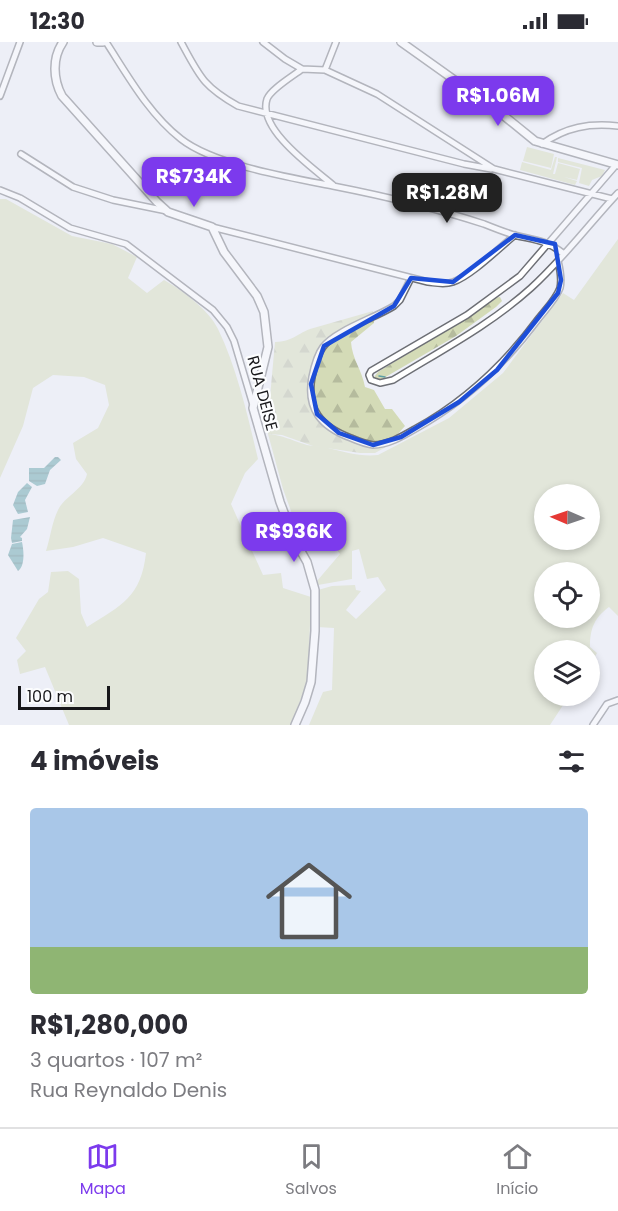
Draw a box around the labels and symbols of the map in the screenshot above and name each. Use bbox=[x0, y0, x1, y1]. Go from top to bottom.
pin: R$1.06M bbox=[443, 76, 553, 127]
pin: R$734K bbox=[145, 157, 243, 208]
pin: R$1.28M bbox=[392, 173, 502, 224]
street label: RUA DEISE bbox=[241, 353, 284, 433]
north arrow bbox=[534, 484, 600, 550]
pin: R$936K bbox=[245, 512, 343, 563]
scale bar bbox=[18, 683, 110, 710]

